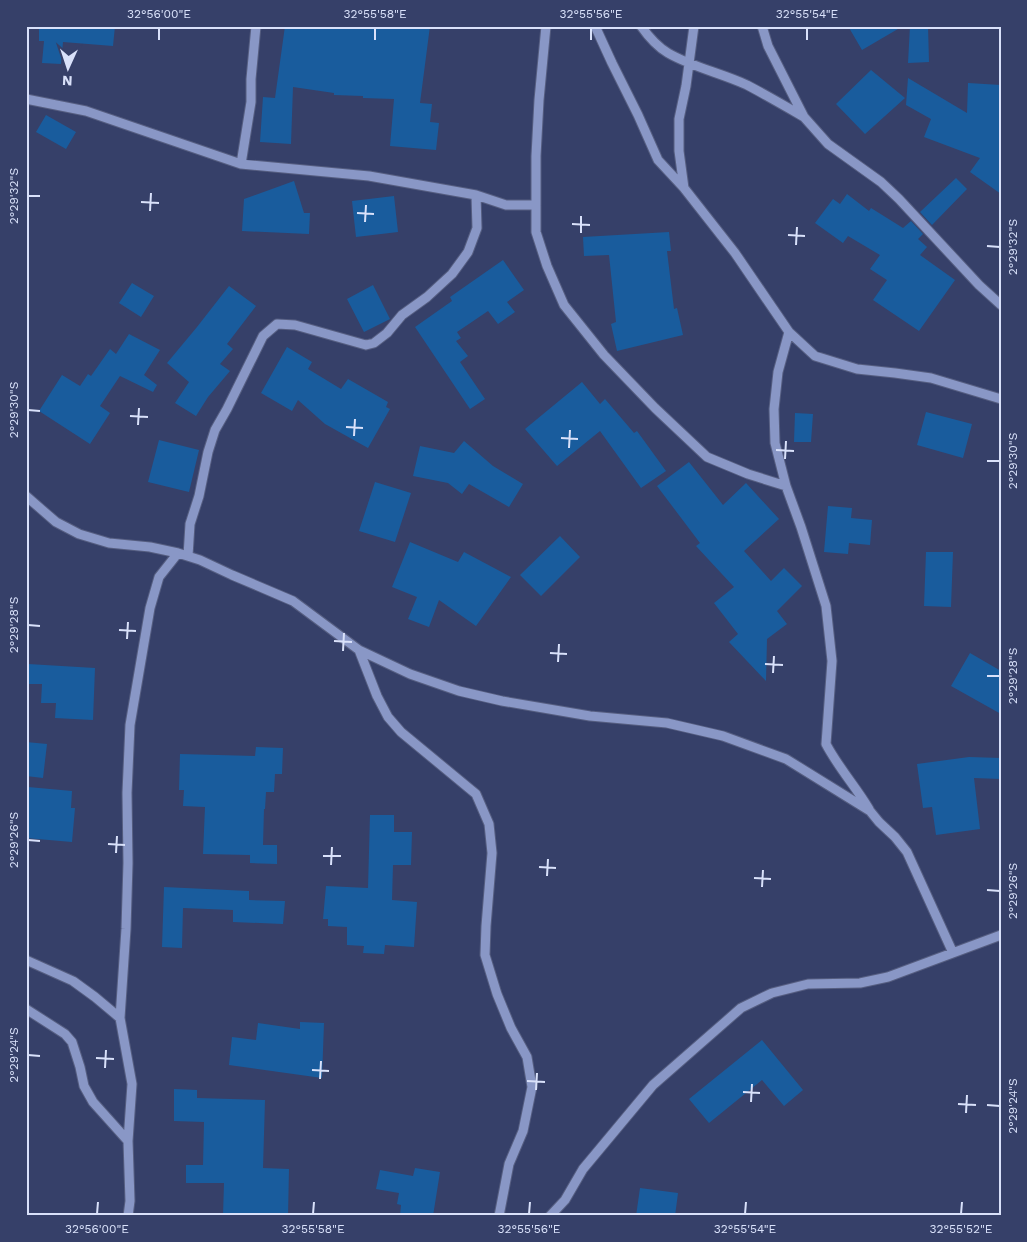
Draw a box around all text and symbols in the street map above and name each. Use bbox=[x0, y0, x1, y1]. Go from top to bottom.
text: 32°56'00"E bbox=[127, 7, 191, 21]
text: 32°55'58"E bbox=[343, 7, 407, 21]
text: 32°55'56"E bbox=[559, 7, 623, 21]
text: 32°55'54"E bbox=[776, 7, 839, 21]
north arrow bbox=[42, 42, 92, 92]
text: N bbox=[62, 73, 73, 89]
text: 2°29'32"S bbox=[7, 168, 21, 224]
text: 2°29'32"S bbox=[1006, 219, 1020, 275]
text: 2°29'30"S bbox=[7, 382, 21, 438]
text: 2°29'30"S bbox=[1006, 433, 1020, 489]
text: 2°29'28"S bbox=[7, 597, 21, 653]
text: 2°29'28"S bbox=[1006, 648, 1020, 704]
text: 2°29'26"S bbox=[7, 812, 21, 868]
text: 2°29'26"S bbox=[1006, 863, 1020, 919]
text: 2°29'24"S bbox=[7, 1027, 21, 1083]
text: 2°29'24"S bbox=[1006, 1078, 1020, 1134]
text: 32°56'00"E bbox=[65, 1222, 129, 1236]
text: 32°55'58"E bbox=[281, 1222, 345, 1236]
text: 32°55'56"E bbox=[497, 1222, 561, 1236]
text: 32°55'54"E bbox=[714, 1222, 777, 1236]
text: 32°55'52"E bbox=[930, 1222, 993, 1236]

